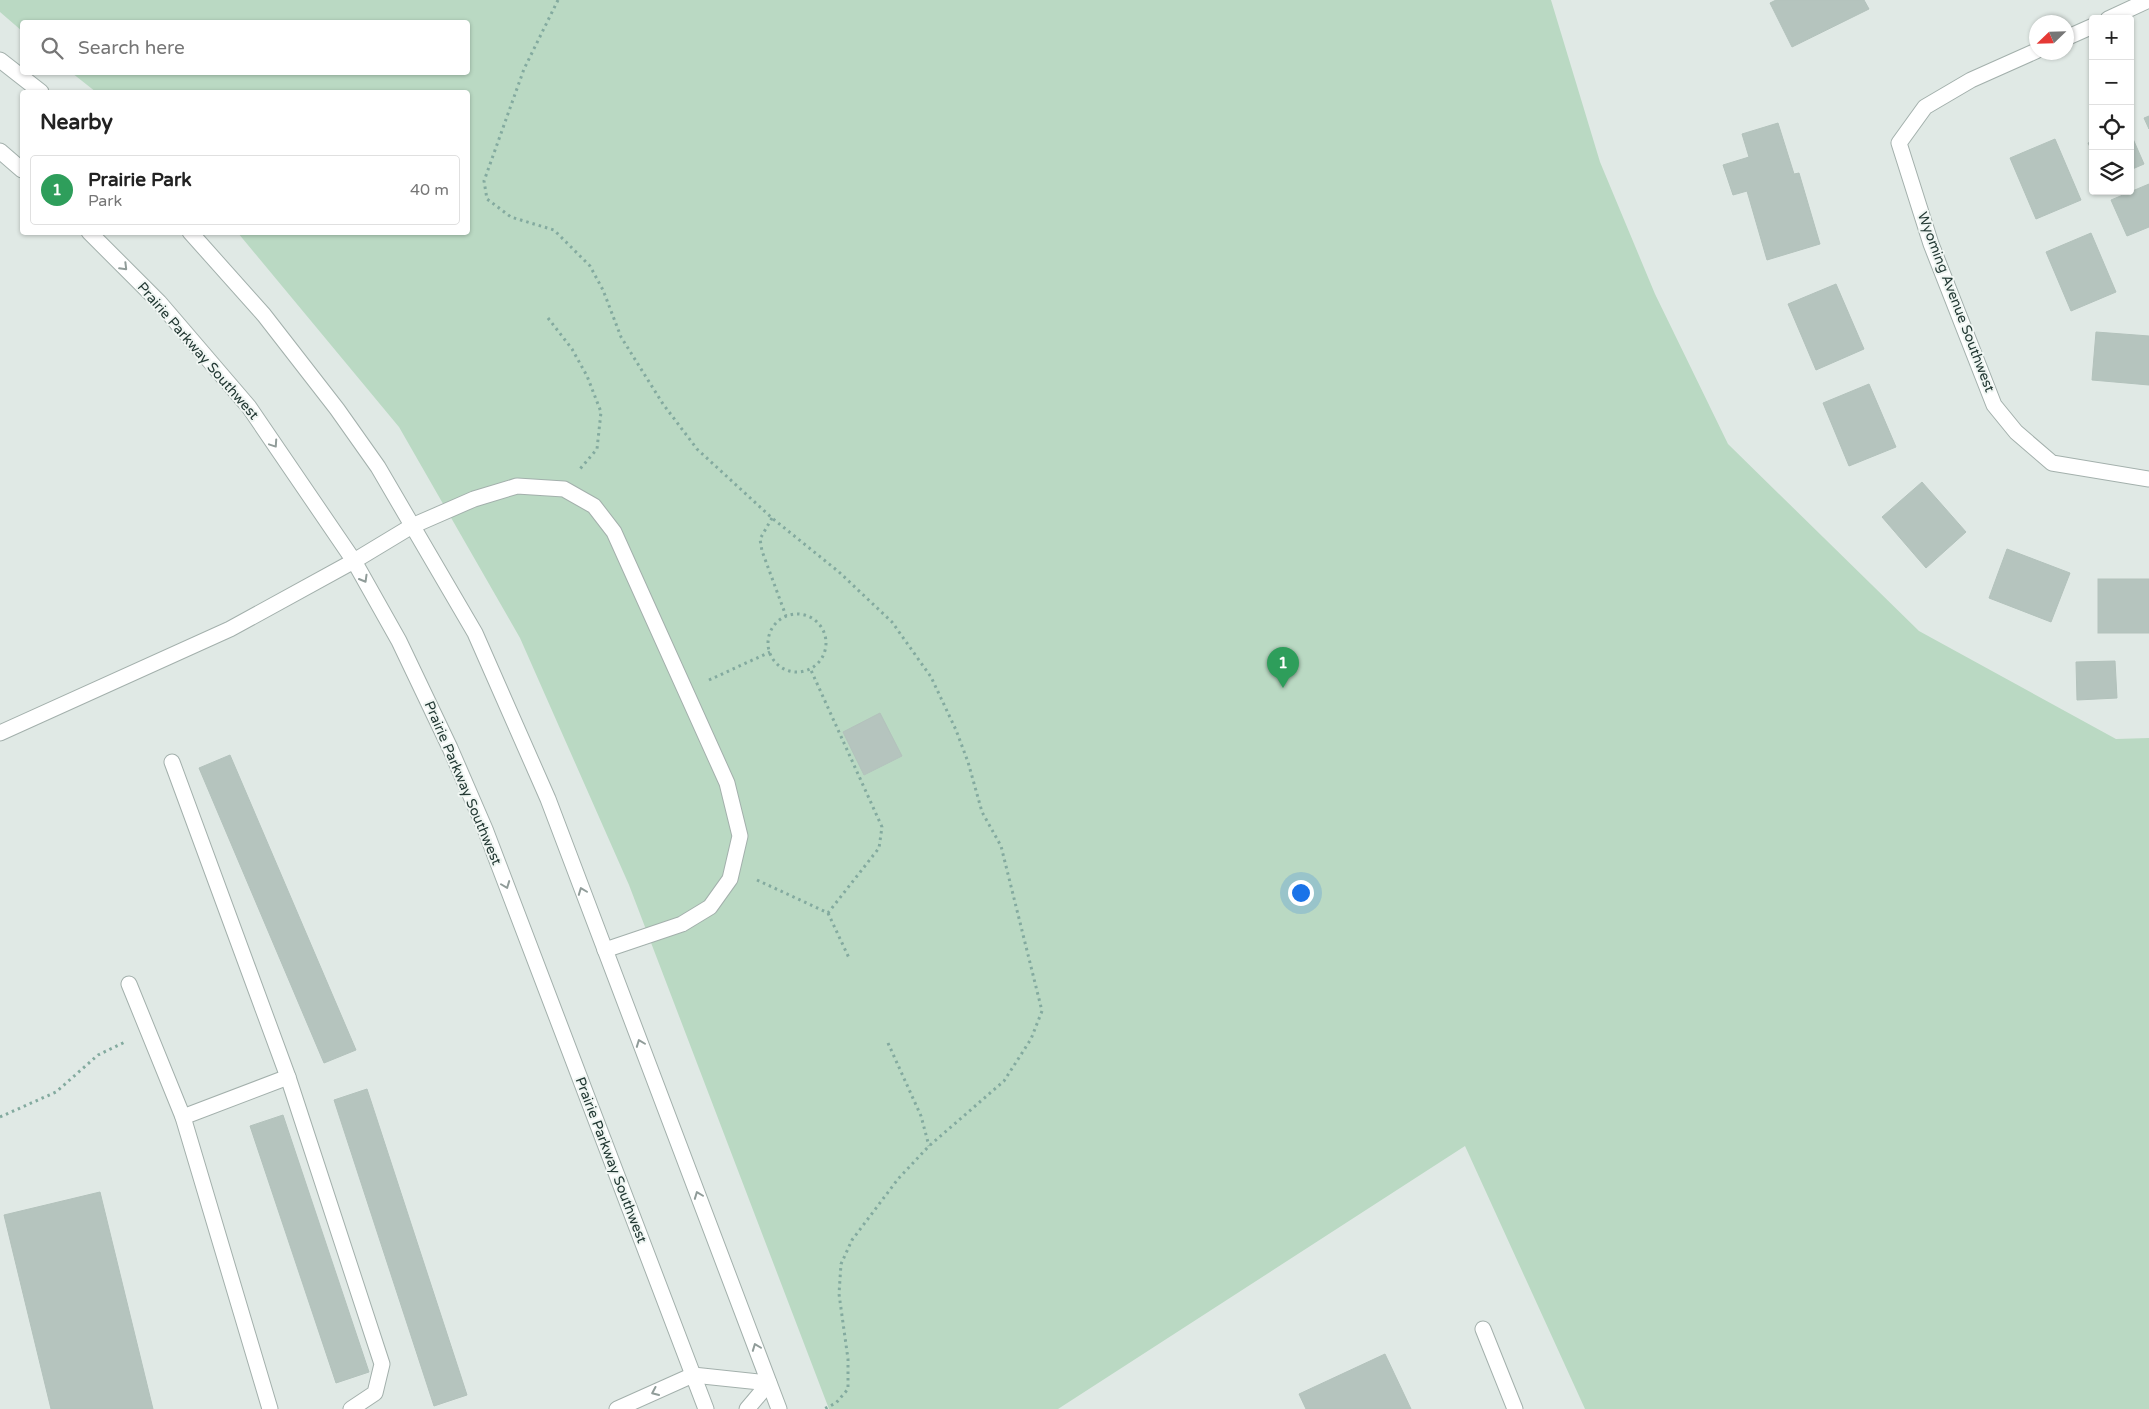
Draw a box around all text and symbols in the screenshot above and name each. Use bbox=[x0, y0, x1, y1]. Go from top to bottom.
north arrow bbox=[2029, 15, 2074, 60]
map controls bbox=[2089, 15, 2134, 195]
button: + bbox=[2089, 15, 2134, 60]
search box bbox=[20, 20, 470, 75]
icon: search bbox=[38, 34, 66, 62]
text: Search here bbox=[78, 37, 185, 59]
button: − bbox=[2089, 60, 2134, 105]
button: locate bbox=[2089, 105, 2134, 150]
text: Nearby bbox=[40, 110, 113, 135]
button: layers bbox=[2089, 150, 2134, 195]
text: Prairie Park bbox=[88, 169, 192, 191]
text: 1 bbox=[52, 180, 62, 200]
text: 40 m bbox=[410, 180, 449, 200]
text: Park bbox=[88, 191, 122, 211]
street label: Wyoming Avenue Southwest bbox=[1914, 210, 1998, 395]
one-way arrow bbox=[118, 261, 127, 270]
street label: Prairie Parkway Southwest bbox=[134, 279, 263, 424]
one-way arrow bbox=[268, 438, 277, 447]
one-way arrow bbox=[357, 574, 367, 583]
pin: 1 bbox=[1267, 647, 1299, 688]
street label: Prairie Parkway Southwest bbox=[421, 698, 506, 868]
one-way arrow bbox=[500, 880, 510, 888]
your location bbox=[1288, 880, 1314, 906]
one-way arrow bbox=[578, 887, 589, 896]
one-way arrow bbox=[636, 1039, 646, 1048]
street label: Prairie Parkway Southwest bbox=[571, 1075, 651, 1246]
one-way arrow bbox=[694, 1191, 704, 1200]
one-way arrow bbox=[751, 1343, 762, 1352]
one-way arrow bbox=[651, 1386, 660, 1396]

